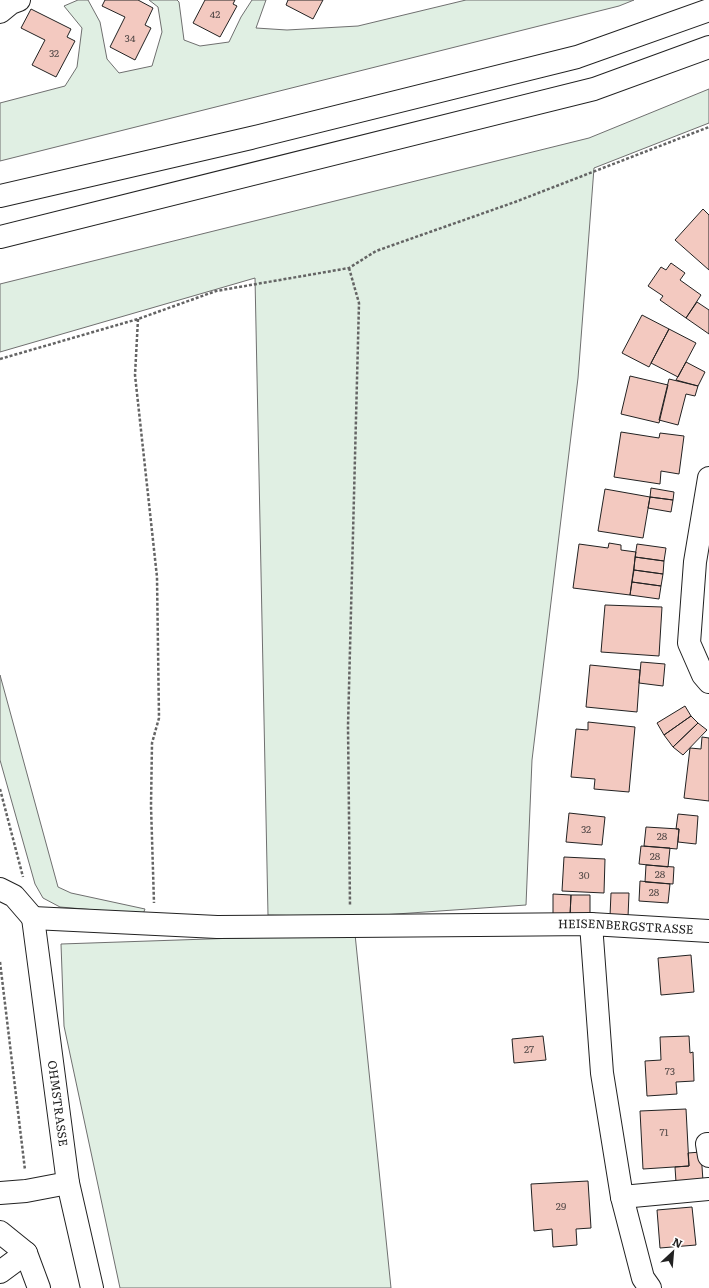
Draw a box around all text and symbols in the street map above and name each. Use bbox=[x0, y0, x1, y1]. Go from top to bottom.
house number: 42 bbox=[210, 6, 220, 21]
house number: 34 bbox=[125, 30, 136, 45]
house number: 32 bbox=[49, 45, 59, 60]
house number: 32 bbox=[581, 821, 591, 836]
house number: 28 bbox=[657, 828, 668, 843]
house number: 28 bbox=[650, 848, 661, 863]
house number: 28 bbox=[655, 866, 666, 881]
house number: 30 bbox=[578, 867, 590, 882]
house number: 28 bbox=[649, 884, 660, 899]
street label: HEISENBERGSTRASSE bbox=[558, 914, 694, 938]
house number: 27 bbox=[524, 1041, 534, 1056]
street label: OHMSTRASSE bbox=[44, 1059, 73, 1148]
house number: 73 bbox=[665, 1063, 675, 1078]
house number: 71 bbox=[659, 1124, 669, 1139]
house number: 29 bbox=[556, 1198, 566, 1213]
north arrow bbox=[653, 1232, 693, 1272]
text: N bbox=[670, 1233, 685, 1251]

